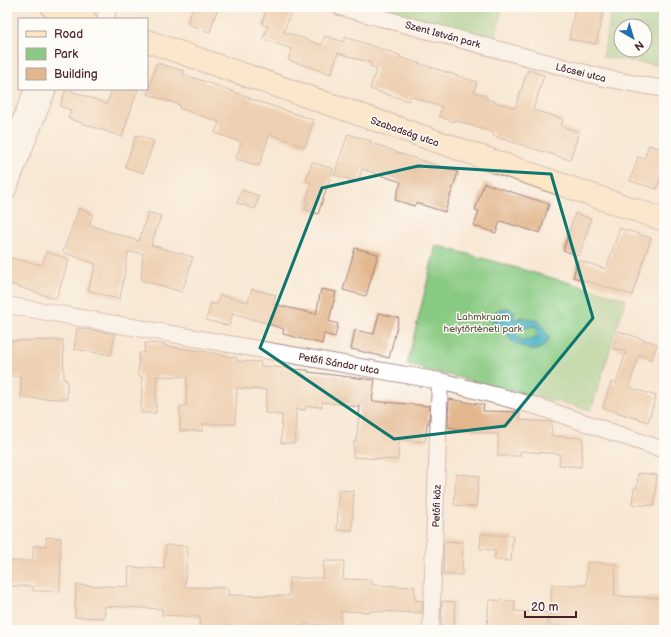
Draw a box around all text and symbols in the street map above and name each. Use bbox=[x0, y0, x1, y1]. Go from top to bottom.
legend bbox=[18, 18, 148, 90]
north arrow bbox=[613, 18, 653, 58]
street label: Szent István park bbox=[404, 19, 482, 51]
text: Road bbox=[54, 27, 83, 42]
text: N bbox=[632, 38, 646, 53]
text: Park bbox=[54, 47, 78, 62]
street label: Lőcsei utca bbox=[554, 61, 608, 85]
text: Building bbox=[54, 67, 98, 82]
street label: Szabadság utca bbox=[369, 115, 441, 149]
park label: Lahmkruam helytörténeti park bbox=[444, 311, 522, 335]
street label: Petőfi Sándor utca bbox=[297, 351, 381, 377]
street label: Petőfi köz bbox=[430, 484, 444, 528]
scale bar bbox=[525, 593, 576, 619]
text: 20 m bbox=[531, 600, 558, 615]

